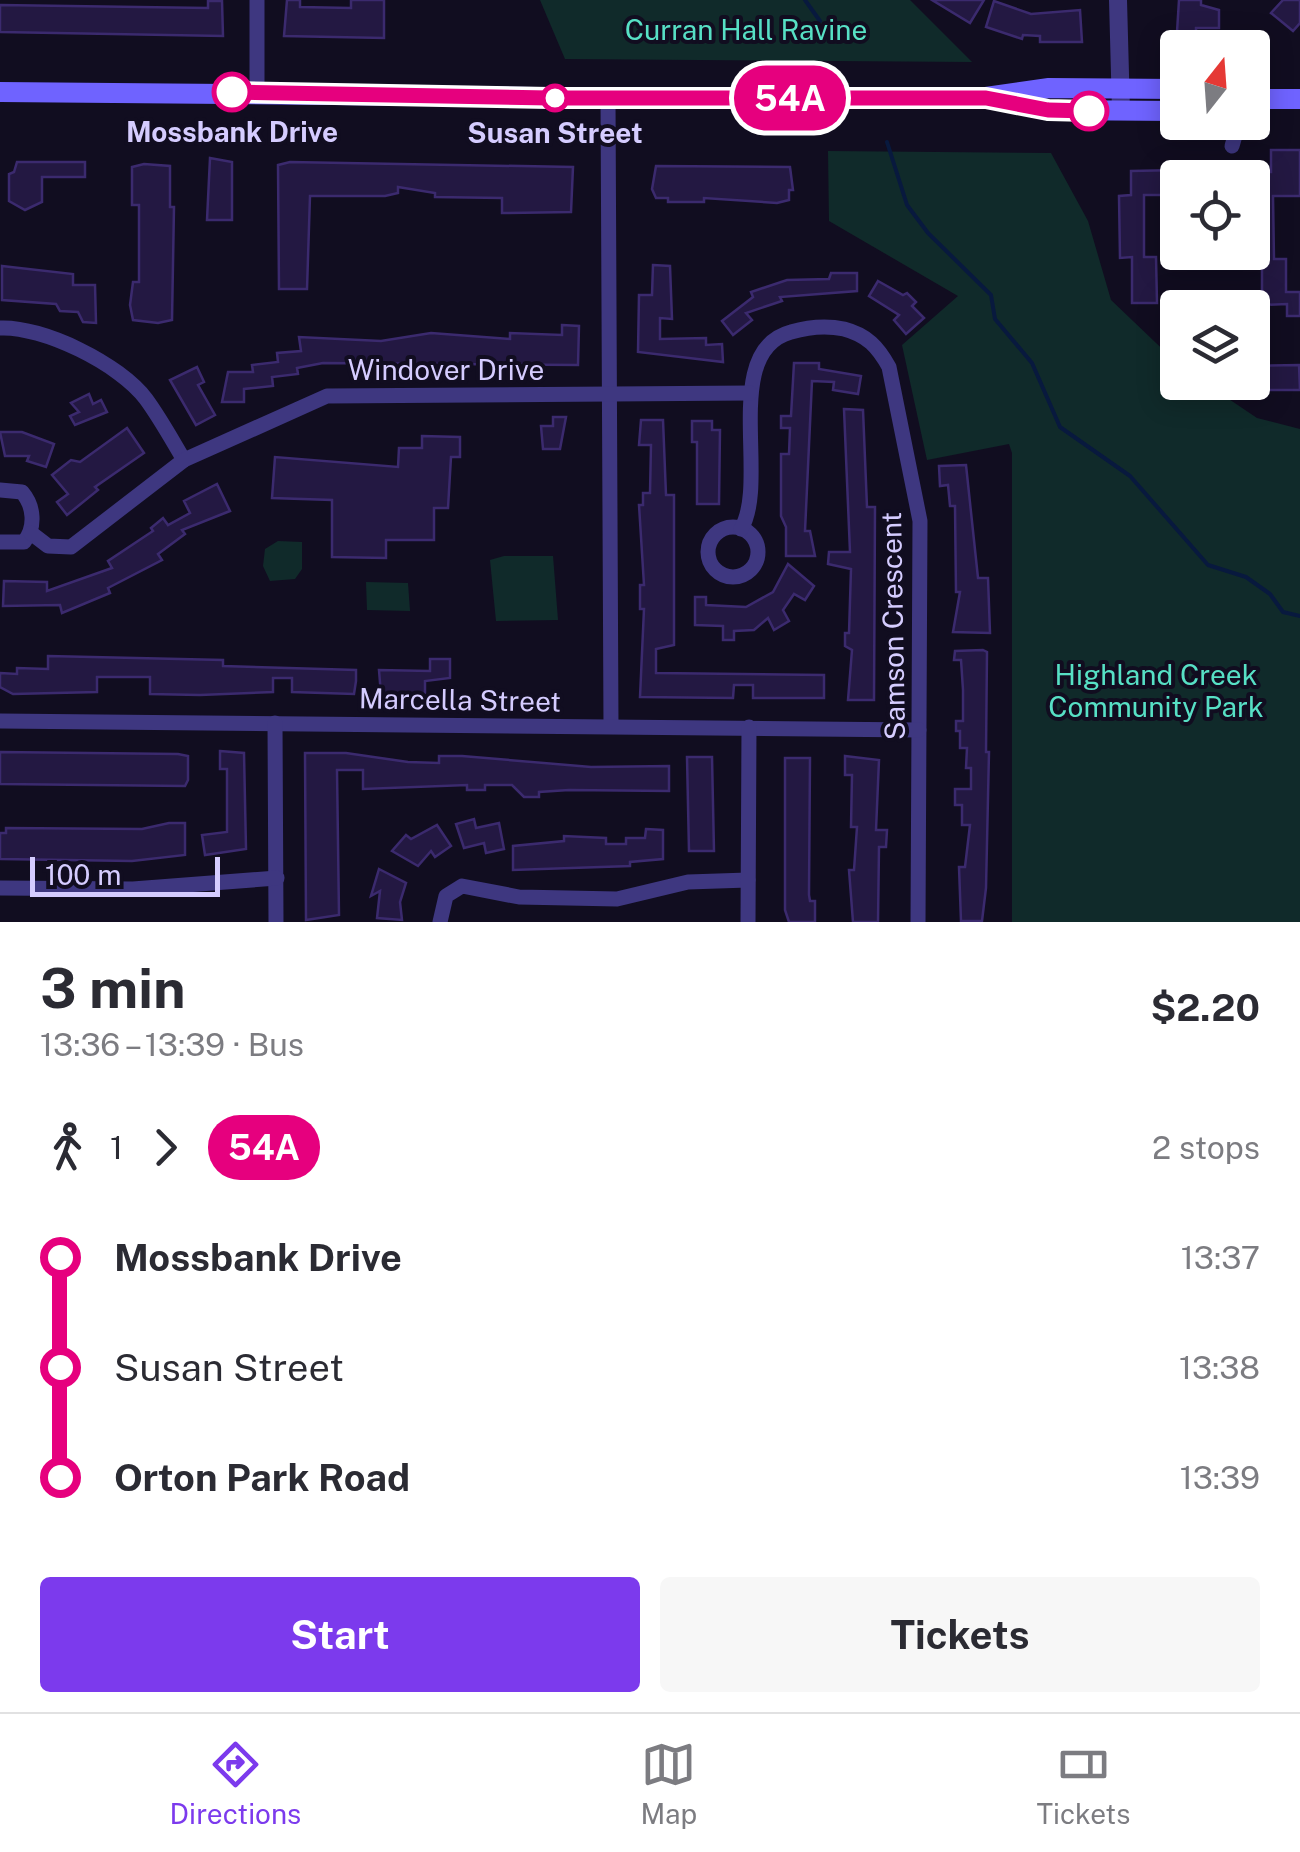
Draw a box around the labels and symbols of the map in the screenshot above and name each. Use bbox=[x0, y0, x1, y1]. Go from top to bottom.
park label: Curran Hall Ravine bbox=[625, 13, 867, 46]
north arrow bbox=[1160, 30, 1270, 140]
line badge: 54A bbox=[732, 66, 848, 130]
marker: Mossbank Drive bbox=[213, 73, 251, 111]
marker: Susan Street bbox=[542, 85, 568, 111]
unlabelled marker bbox=[1070, 92, 1108, 130]
place label: Mossbank Drive bbox=[126, 115, 338, 148]
place label: Susan Street bbox=[467, 116, 643, 149]
street label: Windover Drive bbox=[348, 353, 544, 386]
street label: Samson Crescent bbox=[874, 511, 911, 741]
park label: Highland Creek Community Park bbox=[1048, 658, 1264, 723]
street label: Marcella Street bbox=[359, 681, 561, 718]
scale bar bbox=[30, 852, 220, 896]

